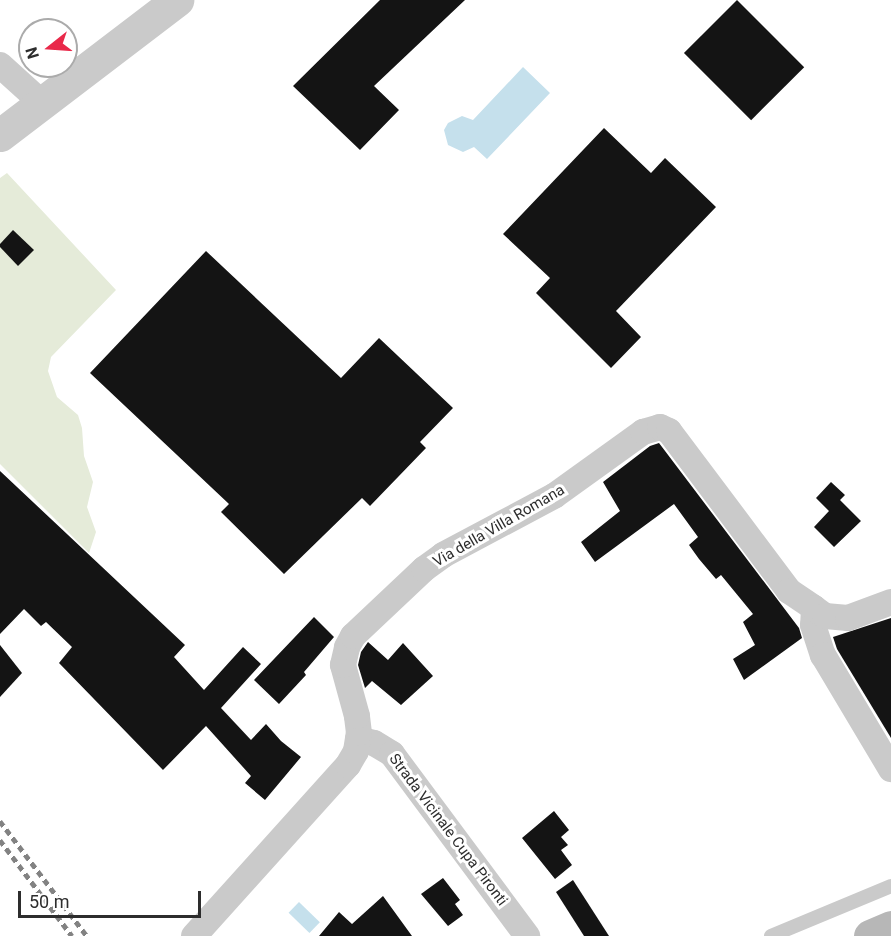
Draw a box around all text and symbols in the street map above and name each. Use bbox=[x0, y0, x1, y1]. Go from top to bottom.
north arrow bbox=[18, 18, 78, 78]
text: N bbox=[21, 45, 43, 61]
street label: Via della Villa Romana bbox=[430, 481, 568, 571]
street label: Strada Vicinale Cupa Pironti bbox=[385, 751, 511, 909]
scale bar bbox=[21, 879, 204, 917]
text: 50 m bbox=[29, 891, 69, 912]

